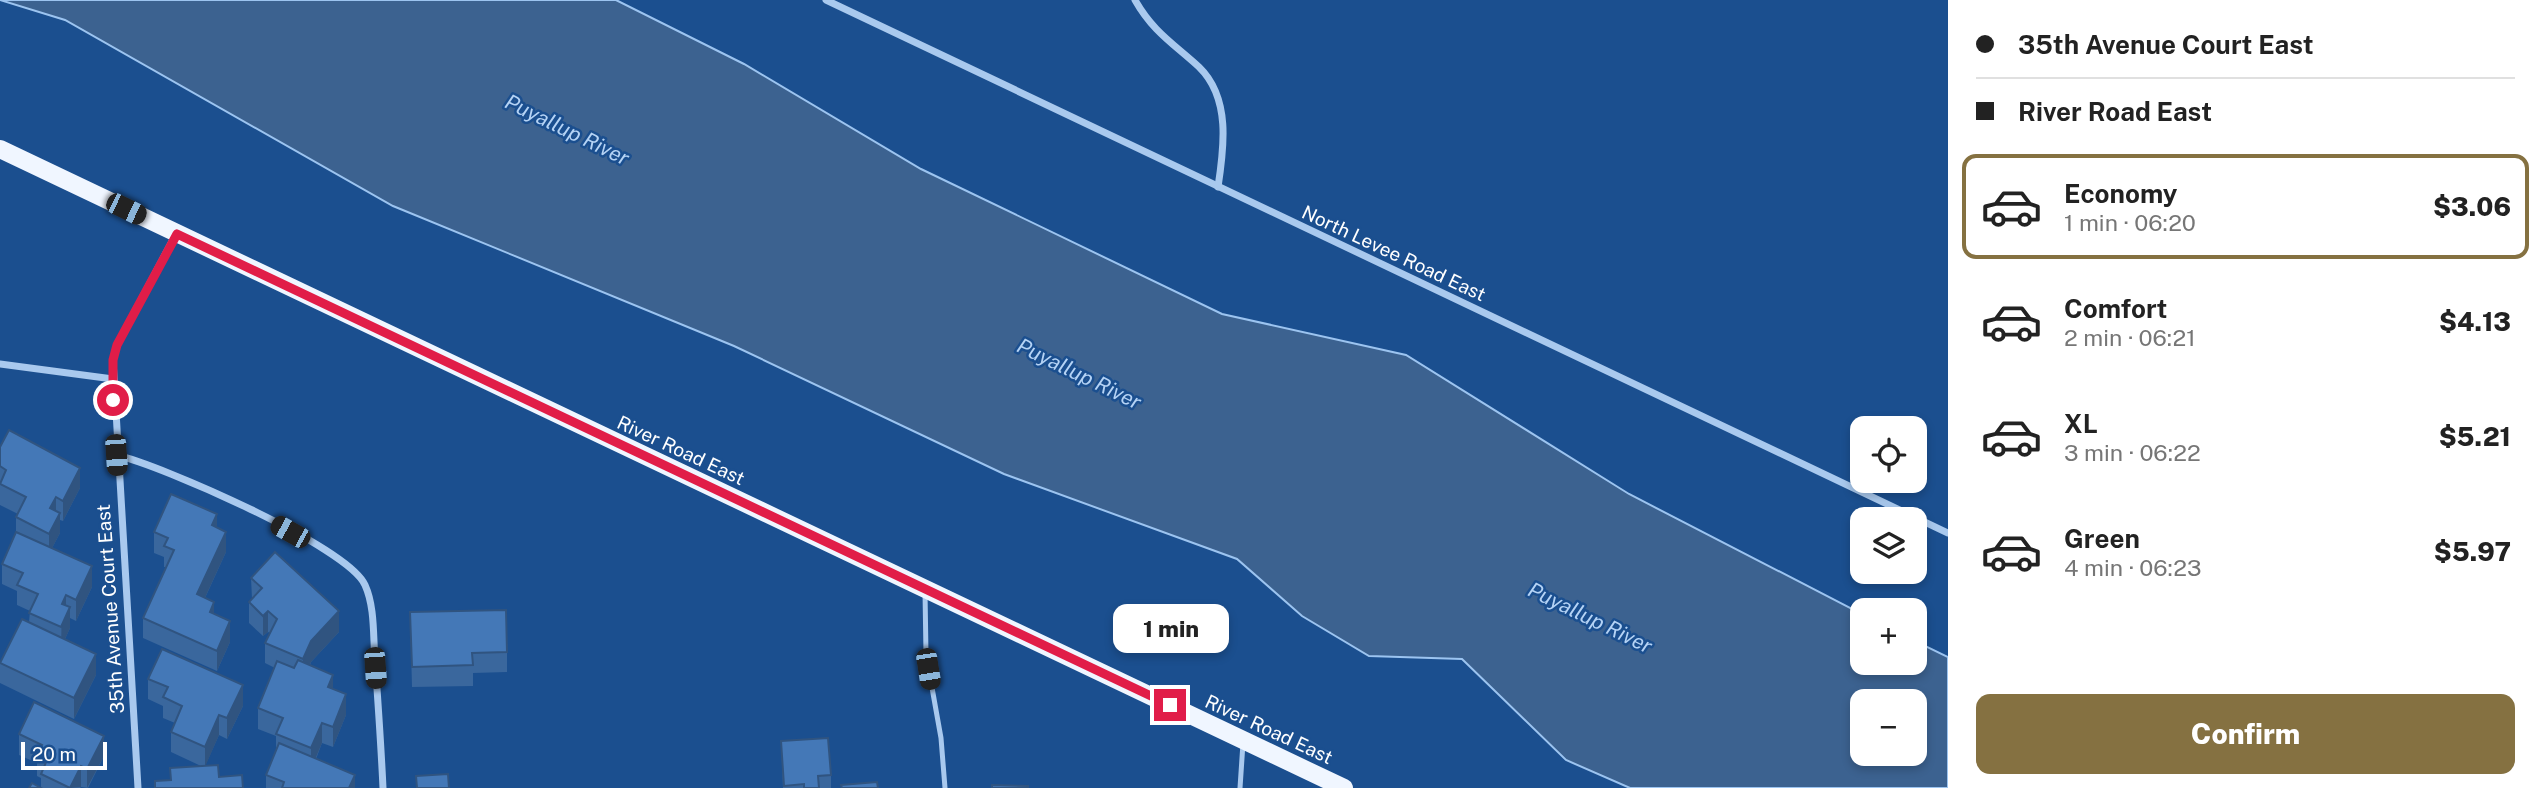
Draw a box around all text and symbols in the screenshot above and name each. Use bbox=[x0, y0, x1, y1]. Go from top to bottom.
text: 35th Avenue Court East bbox=[2018, 29, 2314, 60]
water label: Puyallup River bbox=[501, 89, 634, 171]
text: River Road East bbox=[2018, 96, 2212, 127]
icon: car bbox=[1980, 175, 2043, 238]
text: Economy bbox=[2064, 178, 2177, 209]
car bbox=[103, 190, 150, 228]
text: $3.06 bbox=[2433, 191, 2511, 222]
street label: North Levee Road East bbox=[1299, 201, 1489, 305]
text: 1 min · 06:20 bbox=[2064, 209, 2196, 236]
icon: car bbox=[1980, 290, 2043, 353]
text: Comfort bbox=[2064, 293, 2167, 324]
text: $4.13 bbox=[2439, 306, 2511, 337]
text: 2 min · 06:21 bbox=[2064, 324, 2196, 351]
water label: Puyallup River bbox=[1013, 333, 1146, 415]
route start bbox=[97, 384, 129, 416]
icon: car bbox=[1980, 405, 2043, 468]
text: XL bbox=[2064, 408, 2098, 439]
street label: River Road East bbox=[614, 411, 748, 489]
map controls bbox=[1850, 416, 1927, 766]
button: locate bbox=[1850, 416, 1927, 493]
text: $5.21 bbox=[2439, 421, 2511, 452]
car bbox=[105, 433, 128, 477]
text: 3 min · 06:22 bbox=[2064, 439, 2201, 466]
street label: 35th Avenue Court East bbox=[92, 504, 128, 714]
button: layers bbox=[1850, 507, 1927, 584]
car bbox=[267, 513, 314, 551]
icon: car bbox=[1980, 520, 2043, 583]
text: Green bbox=[2064, 523, 2140, 554]
text: $5.97 bbox=[2434, 536, 2511, 567]
text: 4 min · 06:23 bbox=[2064, 554, 2201, 581]
water label: Puyallup River bbox=[1524, 577, 1657, 659]
button: + bbox=[1850, 598, 1927, 675]
callout: 1 min bbox=[1112, 604, 1228, 652]
text: 1 min bbox=[1143, 615, 1199, 642]
car bbox=[364, 646, 387, 690]
car bbox=[915, 647, 942, 691]
route end bbox=[1154, 689, 1186, 721]
button: − bbox=[1850, 689, 1927, 766]
street label: River Road East bbox=[1202, 690, 1336, 768]
button: Confirm bbox=[1976, 694, 2515, 774]
scale bar bbox=[21, 739, 107, 771]
text: 20 m bbox=[32, 743, 76, 765]

